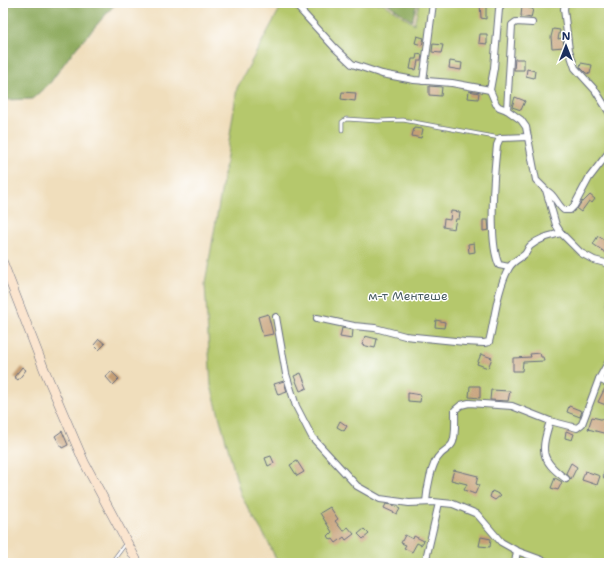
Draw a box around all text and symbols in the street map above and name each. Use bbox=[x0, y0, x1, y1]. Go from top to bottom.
north arrow bbox=[546, 26, 586, 66]
text: N bbox=[562, 29, 571, 44]
park label: м-т Ментeше bbox=[368, 288, 448, 304]

